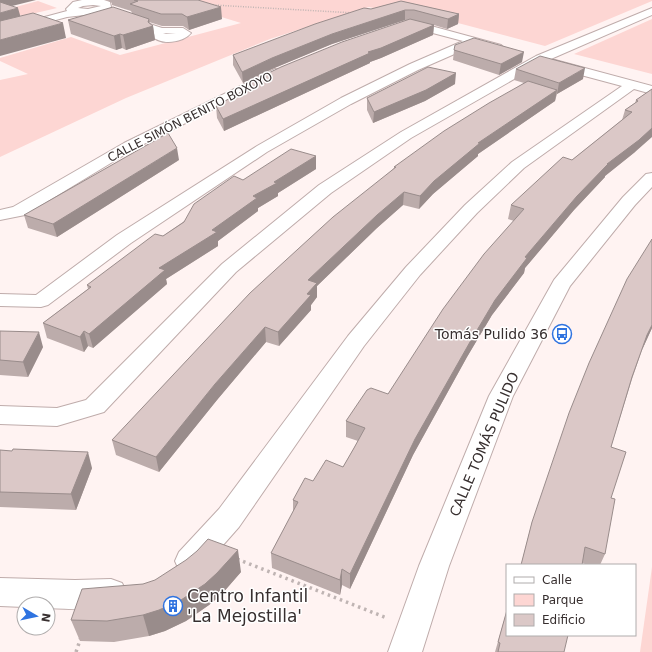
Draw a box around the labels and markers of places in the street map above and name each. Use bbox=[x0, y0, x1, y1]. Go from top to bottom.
bus stop icon: Tomás Pulido 36 bbox=[551, 323, 573, 345]
place label: Tomás Pulido 36 bbox=[434, 326, 548, 342]
place label: Centro Infantil 'La Mejostilla' bbox=[187, 586, 308, 626]
building icon: Centro Infantil 'La Mejostilla' bbox=[162, 595, 184, 617]

